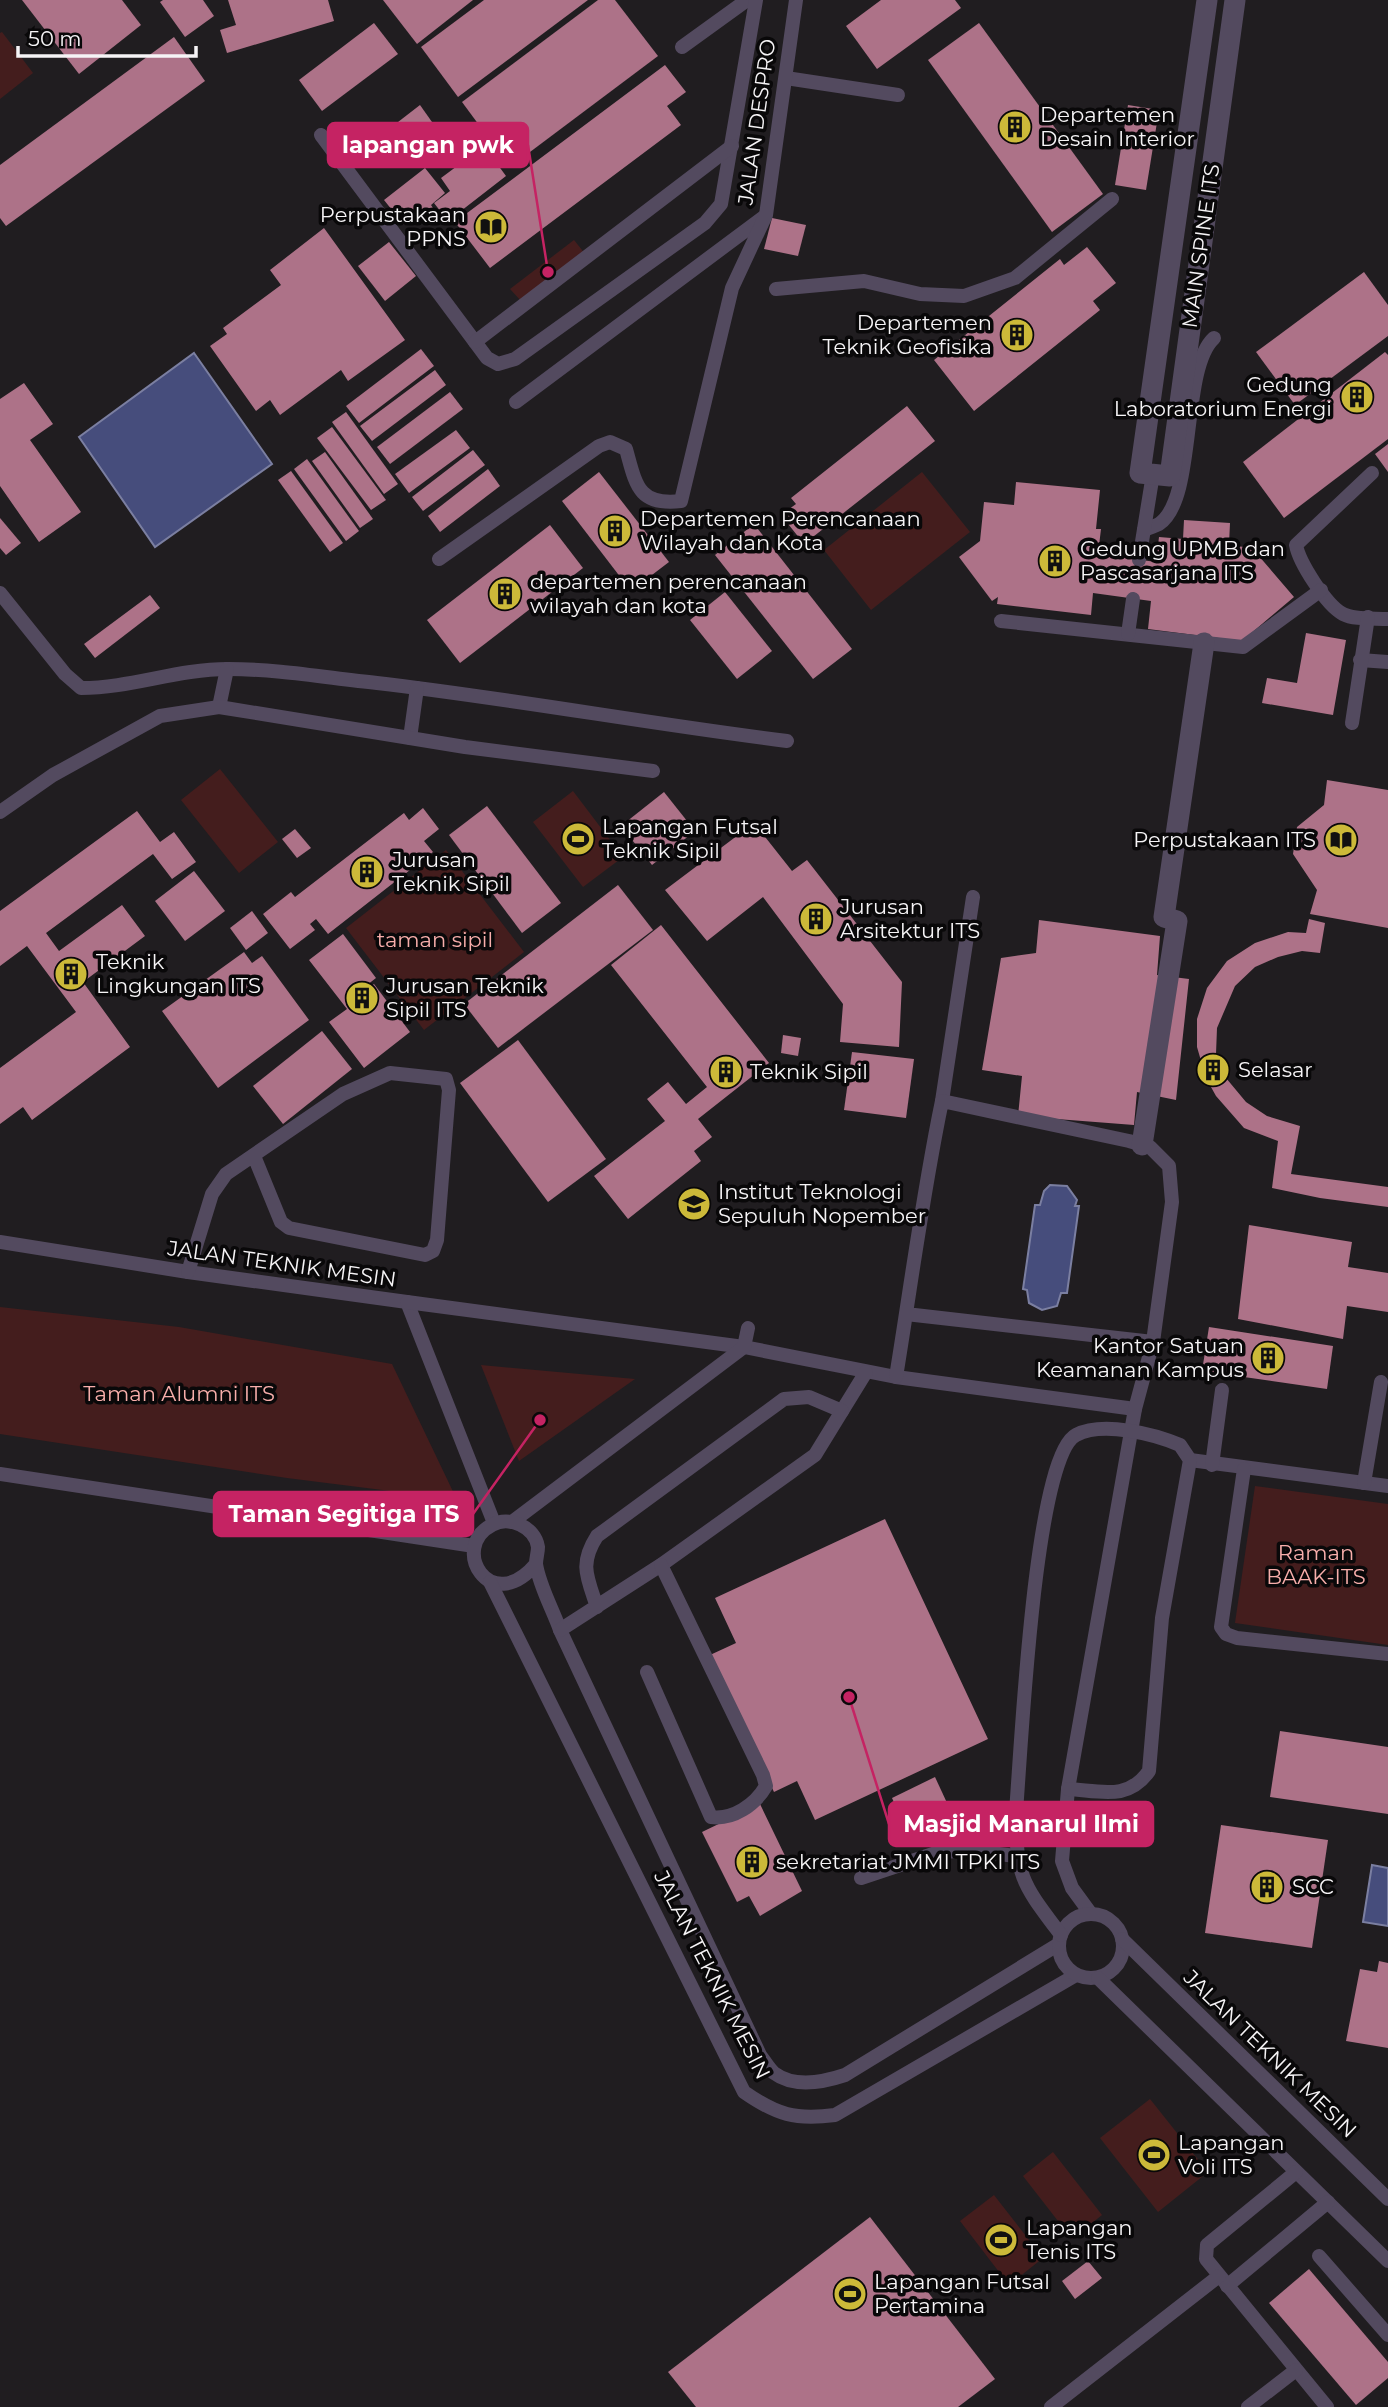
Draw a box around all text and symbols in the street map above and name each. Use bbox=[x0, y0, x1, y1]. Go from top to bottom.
scale bar bbox=[18, 14, 196, 58]
text: 50 m bbox=[28, 26, 82, 51]
street label: JALAN DESPRO bbox=[732, 37, 781, 207]
place label: Departemen Desain Interior bbox=[1040, 102, 1195, 151]
building icon: Departemen Desain Interior bbox=[996, 108, 1034, 146]
callout: lapangan pwk bbox=[328, 123, 528, 167]
text: lapangan pwk bbox=[342, 131, 515, 159]
street label: MAIN SPINE ITS bbox=[1177, 162, 1224, 330]
place label: Perpustakaan PPNS bbox=[320, 202, 466, 251]
library icon: Perpustakaan PPNS bbox=[472, 208, 510, 246]
place label: Departemen Teknik Geofisika bbox=[823, 310, 992, 359]
building icon: Departemen Teknik Geofisika bbox=[998, 316, 1036, 354]
place label: Gedung Laboratorium Energi bbox=[1114, 372, 1332, 421]
building icon: Gedung Laboratorium Energi bbox=[1338, 378, 1376, 416]
place label: Departemen Perencanaan Wilayah dan Kota bbox=[640, 506, 921, 555]
building icon: Departemen Perencanaan Wilayah dan Kota bbox=[596, 512, 634, 550]
place label: Gedung UPMB dan Pascasarjana ITS bbox=[1080, 536, 1285, 585]
building icon: Gedung UPMB dan Pascasarjana ITS bbox=[1036, 542, 1074, 580]
place label: departemen perencanaan wilayah dan kota bbox=[530, 569, 807, 618]
building icon: departemen perencanaan wilayah dan kota bbox=[486, 575, 524, 613]
place label: Lapangan Futsal Teknik Sipil bbox=[602, 814, 778, 863]
sports icon: Lapangan Futsal Teknik Sipil bbox=[559, 820, 597, 858]
library icon: Perpustakaan ITS bbox=[1322, 821, 1360, 859]
place label: Perpustakaan ITS bbox=[1133, 827, 1316, 852]
place label: Jurusan Teknik Sipil bbox=[391, 847, 510, 896]
building icon: Jurusan Teknik Sipil bbox=[348, 853, 386, 891]
place label: Jurusan Arsitektur ITS bbox=[839, 894, 980, 943]
building icon: Jurusan Arsitektur ITS bbox=[797, 900, 835, 938]
park label: taman sipil bbox=[377, 927, 493, 952]
place label: Teknik Lingkungan ITS bbox=[96, 949, 261, 998]
building icon: Teknik Lingkungan ITS bbox=[52, 955, 90, 993]
place label: Jurusan Teknik Sipil ITS bbox=[385, 973, 544, 1022]
building icon: Jurusan Teknik Sipil ITS bbox=[343, 979, 381, 1017]
building icon: Selasar bbox=[1194, 1051, 1232, 1089]
building icon: Teknik Sipil bbox=[707, 1053, 745, 1091]
place label: Selasar bbox=[1238, 1057, 1313, 1082]
place label: Teknik Sipil bbox=[750, 1059, 868, 1084]
place label: Institut Teknologi Sepuluh Nopember bbox=[718, 1179, 926, 1228]
school or university icon: Institut Teknologi Sepuluh Nopember bbox=[675, 1185, 713, 1223]
street label: JALAN TEKNIK MESIN bbox=[165, 1235, 398, 1292]
place label: Kantor Satuan Keamanan Kampus bbox=[1036, 1333, 1244, 1382]
building icon: Kantor Satuan Keamanan Kampus bbox=[1249, 1339, 1287, 1377]
park label: Taman Alumni ITS bbox=[83, 1381, 275, 1406]
callout: Taman Segitiga ITS bbox=[214, 1492, 473, 1536]
text: Taman Segitiga ITS bbox=[229, 1500, 460, 1528]
park label: Raman BAAK-ITS bbox=[1266, 1540, 1366, 1589]
callout: Masjid Manarul Ilmi bbox=[889, 1802, 1153, 1846]
text: Masjid Manarul Ilmi bbox=[903, 1810, 1139, 1838]
building icon: sekretariat JMMI TPKI ITS bbox=[733, 1843, 771, 1881]
place label: sekretariat JMMI TPKI ITS bbox=[776, 1849, 1040, 1874]
street label: JALAN TEKNIK MESIN bbox=[649, 1865, 776, 2083]
building icon: SCC bbox=[1248, 1868, 1286, 1906]
place label: SCC bbox=[1292, 1874, 1334, 1899]
street label: JALAN TEKNIK MESIN bbox=[1178, 1964, 1362, 2143]
place label: Lapangan Voli ITS bbox=[1178, 2130, 1284, 2179]
sports icon: Lapangan Voli ITS bbox=[1135, 2136, 1173, 2174]
place label: Lapangan Tenis ITS bbox=[1026, 2215, 1132, 2264]
sports icon: Lapangan Tenis ITS bbox=[982, 2221, 1020, 2259]
place label: Lapangan Futsal Pertamina bbox=[874, 2269, 1050, 2318]
sports icon: Lapangan Futsal Pertamina bbox=[831, 2275, 869, 2313]

